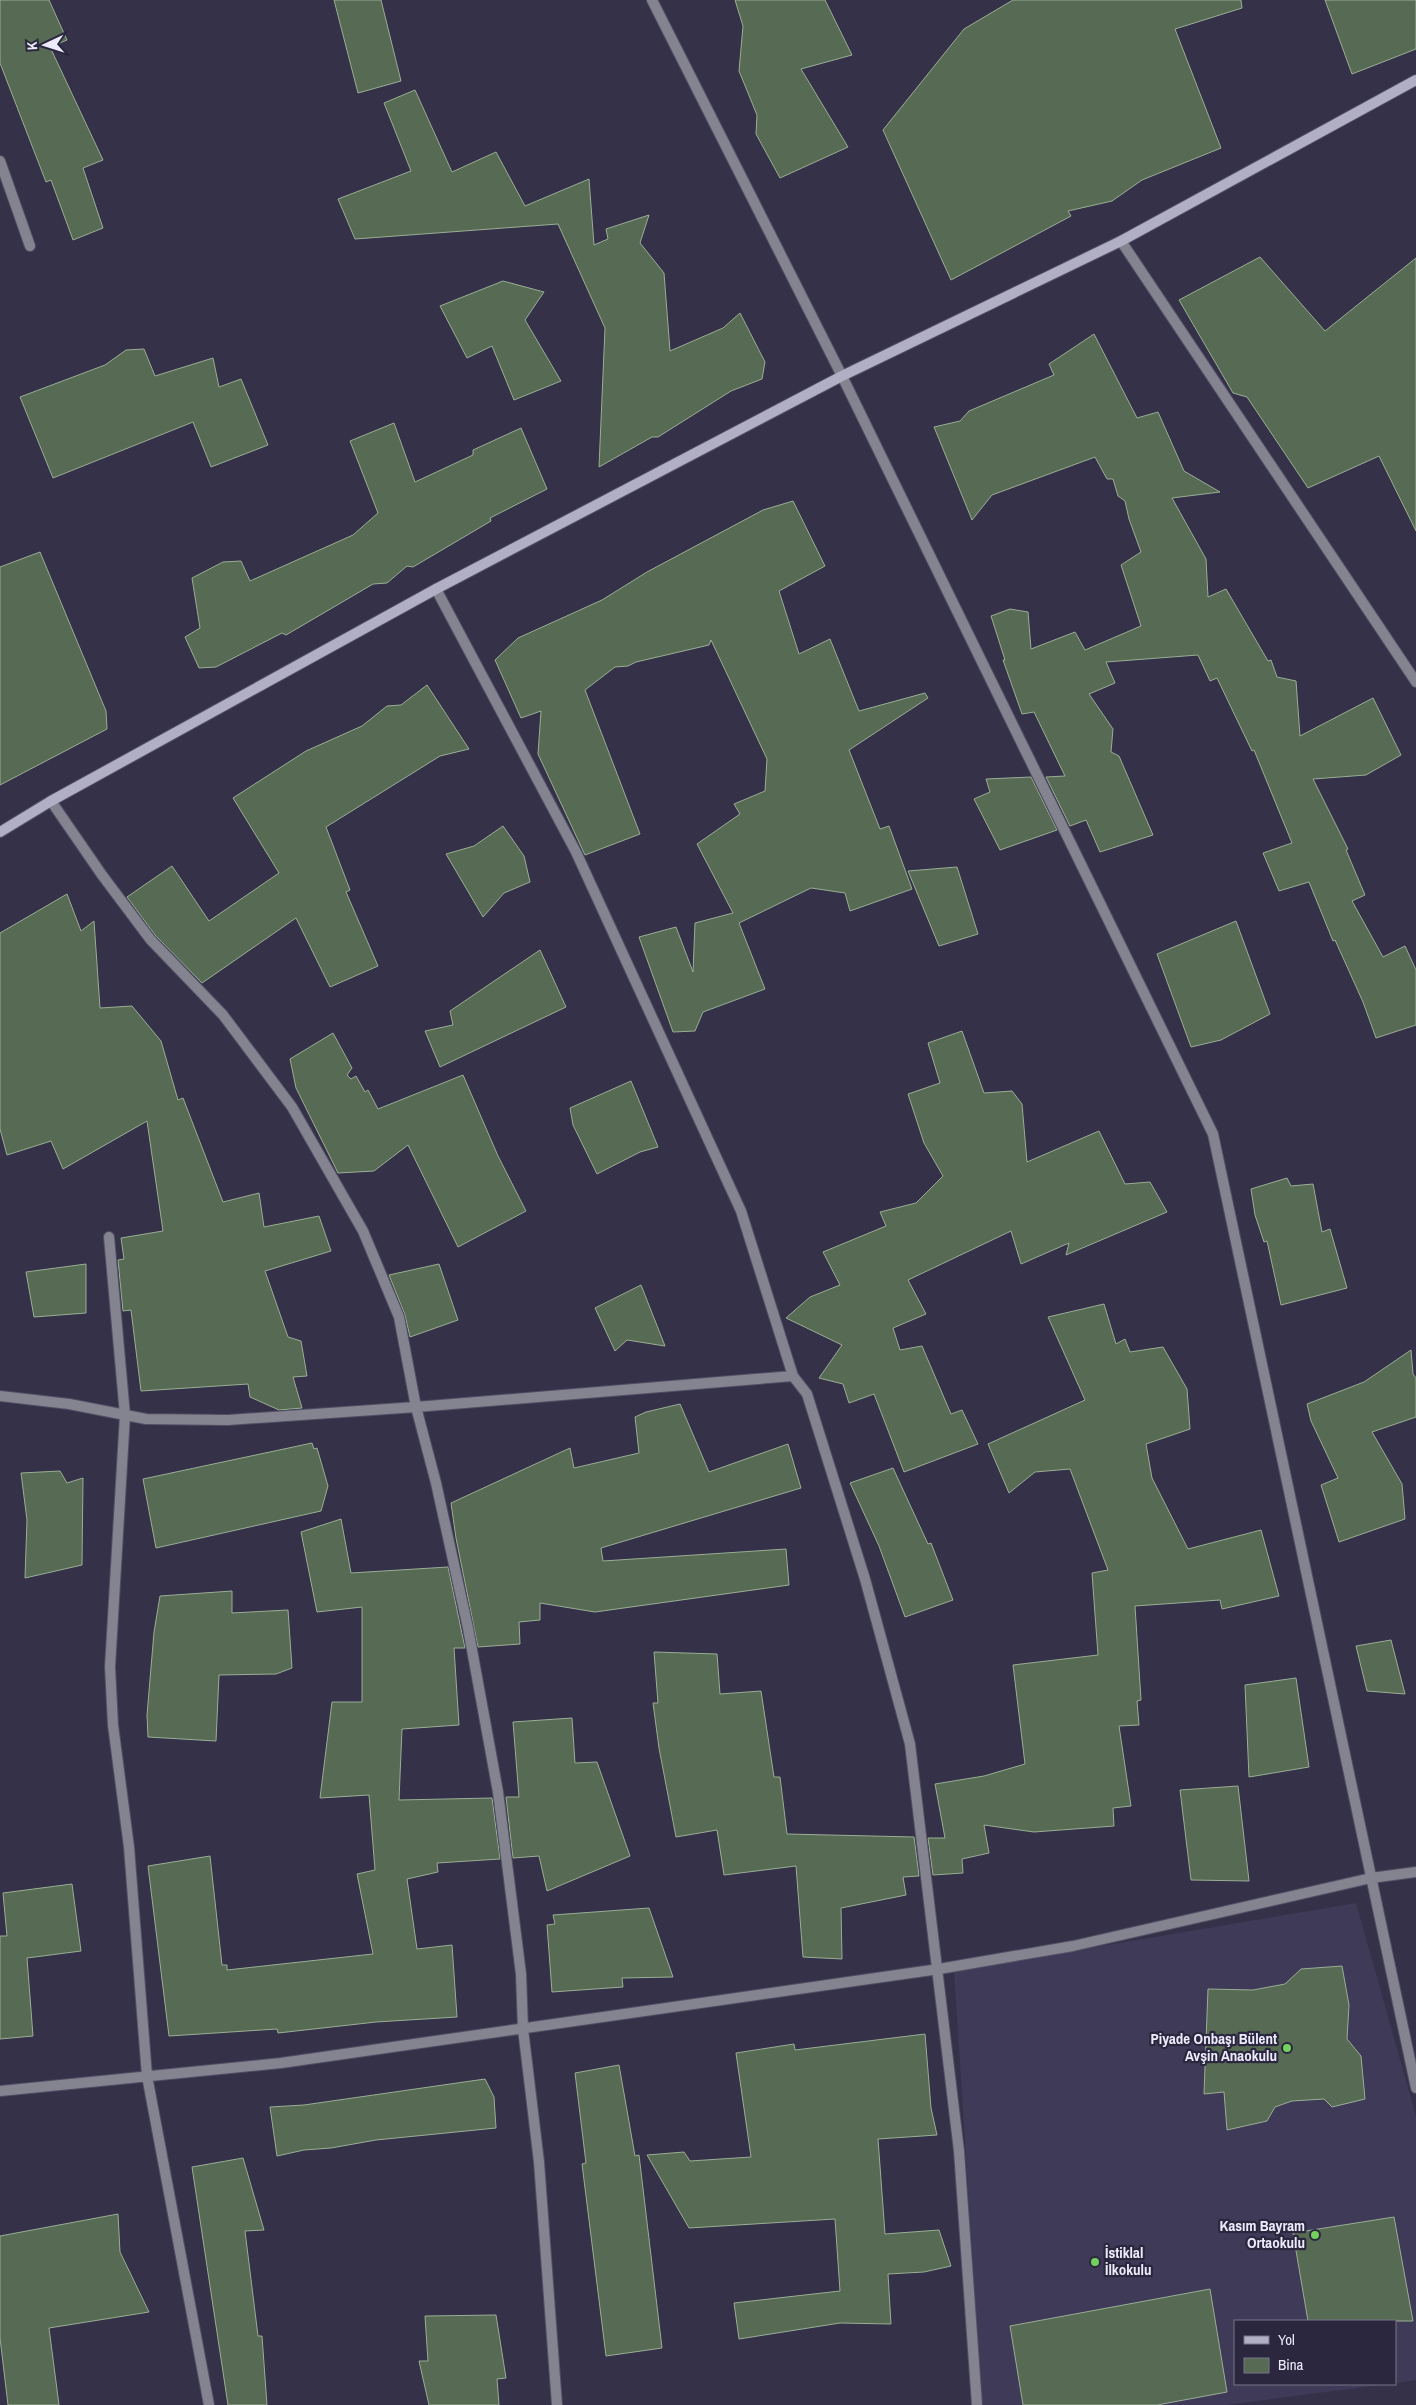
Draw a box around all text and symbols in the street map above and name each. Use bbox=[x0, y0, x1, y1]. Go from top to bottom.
north arrow bbox=[20, 20, 70, 70]
text: K bbox=[23, 40, 41, 51]
place label: Piyade Onbaşı Bülent Avşin Anaokulu bbox=[1151, 2028, 1277, 2066]
marker: Piyade Onbaşı Bülent Avşin Anaokulu bbox=[1281, 2042, 1293, 2054]
place label: Kasım Bayram Ortaokulu bbox=[1220, 2215, 1305, 2253]
marker: Kasım Bayram Ortaokulu bbox=[1309, 2229, 1321, 2241]
place label: İstiklal İlkokulu bbox=[1105, 2242, 1152, 2280]
marker: İstiklal İlkokulu bbox=[1089, 2256, 1101, 2268]
legend bbox=[1234, 2320, 1396, 2385]
text: Yol bbox=[1278, 2329, 1295, 2350]
text: Bina bbox=[1278, 2354, 1303, 2375]

